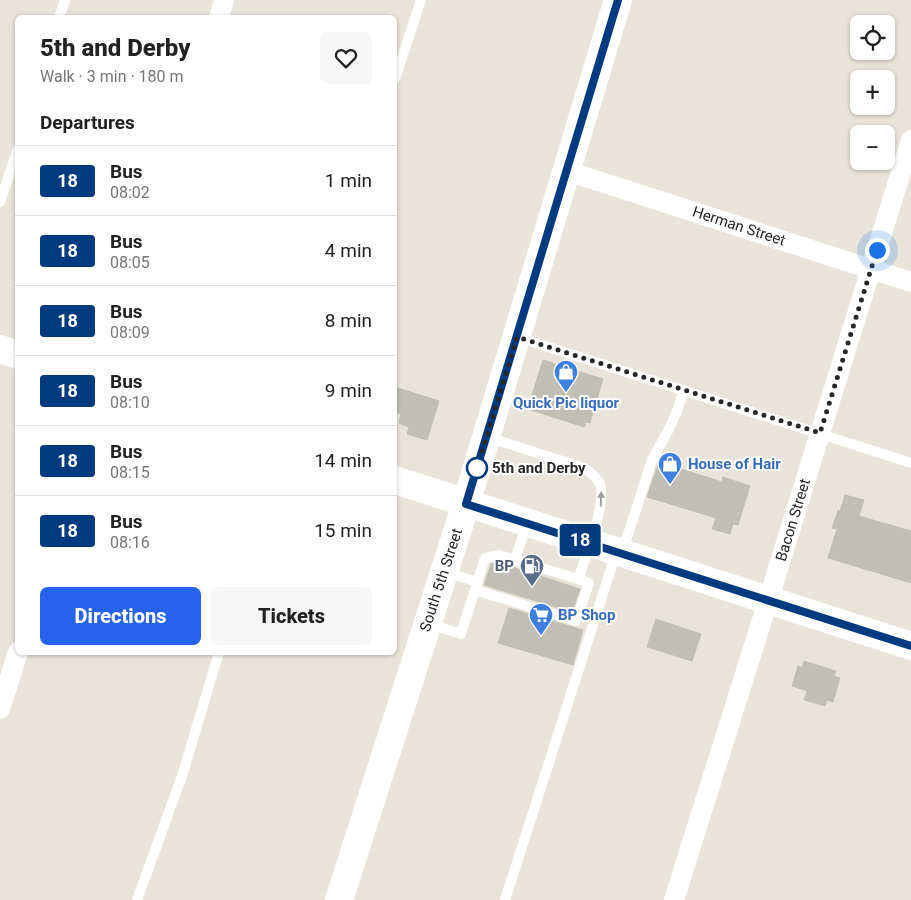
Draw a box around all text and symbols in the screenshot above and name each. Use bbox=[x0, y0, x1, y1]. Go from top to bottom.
map controls bbox=[850, 15, 895, 170]
button: locate bbox=[850, 15, 895, 60]
button: heart bbox=[320, 32, 372, 84]
text: 5th and Derby bbox=[40, 34, 190, 62]
text: Walk · 3 min · 180 m bbox=[40, 67, 184, 86]
button: + bbox=[850, 70, 895, 115]
text: Departures bbox=[40, 111, 135, 134]
button: − bbox=[850, 125, 895, 170]
text: Bus bbox=[110, 160, 143, 183]
text: 1 min bbox=[325, 169, 372, 192]
text: 18 bbox=[57, 170, 78, 191]
text: 08:02 bbox=[110, 183, 150, 202]
street label: Herman Street bbox=[690, 203, 788, 250]
text: Bus bbox=[110, 230, 143, 253]
your location bbox=[865, 238, 890, 263]
text: 4 min bbox=[325, 239, 372, 262]
text: 18 bbox=[57, 240, 78, 261]
text: 08:05 bbox=[110, 253, 150, 272]
text: Bus bbox=[110, 300, 143, 323]
text: 8 min bbox=[325, 309, 372, 332]
text: 18 bbox=[57, 310, 78, 331]
text: 08:09 bbox=[110, 323, 150, 342]
shop icon: Quick Pic liquor bbox=[553, 359, 579, 393]
text: Bus bbox=[110, 370, 143, 393]
text: 9 min bbox=[325, 379, 372, 402]
text: 18 bbox=[57, 380, 78, 401]
text: 08:10 bbox=[110, 393, 150, 412]
place label: Quick Pic liquor bbox=[513, 394, 620, 412]
text: Bus bbox=[110, 440, 143, 463]
text: 14 min bbox=[314, 449, 372, 472]
text: 18 bbox=[57, 450, 78, 471]
shop icon: House of Hair bbox=[657, 451, 683, 485]
place label: House of Hair bbox=[688, 455, 781, 473]
marker: 5th and Derby bbox=[466, 457, 488, 479]
place label: 5th and Derby bbox=[492, 459, 586, 477]
text: 08:15 bbox=[110, 463, 150, 482]
street label: Bacon Street bbox=[772, 476, 814, 564]
one-way arrow bbox=[597, 490, 605, 506]
text: Bus bbox=[110, 510, 143, 533]
text: 15 min bbox=[314, 519, 372, 542]
text: 18 bbox=[57, 520, 78, 541]
line badge: 18 bbox=[558, 524, 602, 556]
street label: South 5th Street bbox=[416, 526, 466, 634]
text: 18 bbox=[570, 529, 590, 550]
text: 08:16 bbox=[110, 533, 150, 552]
fuel station icon: BP bbox=[519, 553, 545, 587]
place label: BP bbox=[495, 557, 514, 575]
button: Directions bbox=[40, 587, 201, 645]
button: Tickets bbox=[211, 587, 372, 645]
supermarket icon: BP Shop bbox=[528, 602, 554, 636]
place label: BP Shop bbox=[558, 606, 616, 624]

